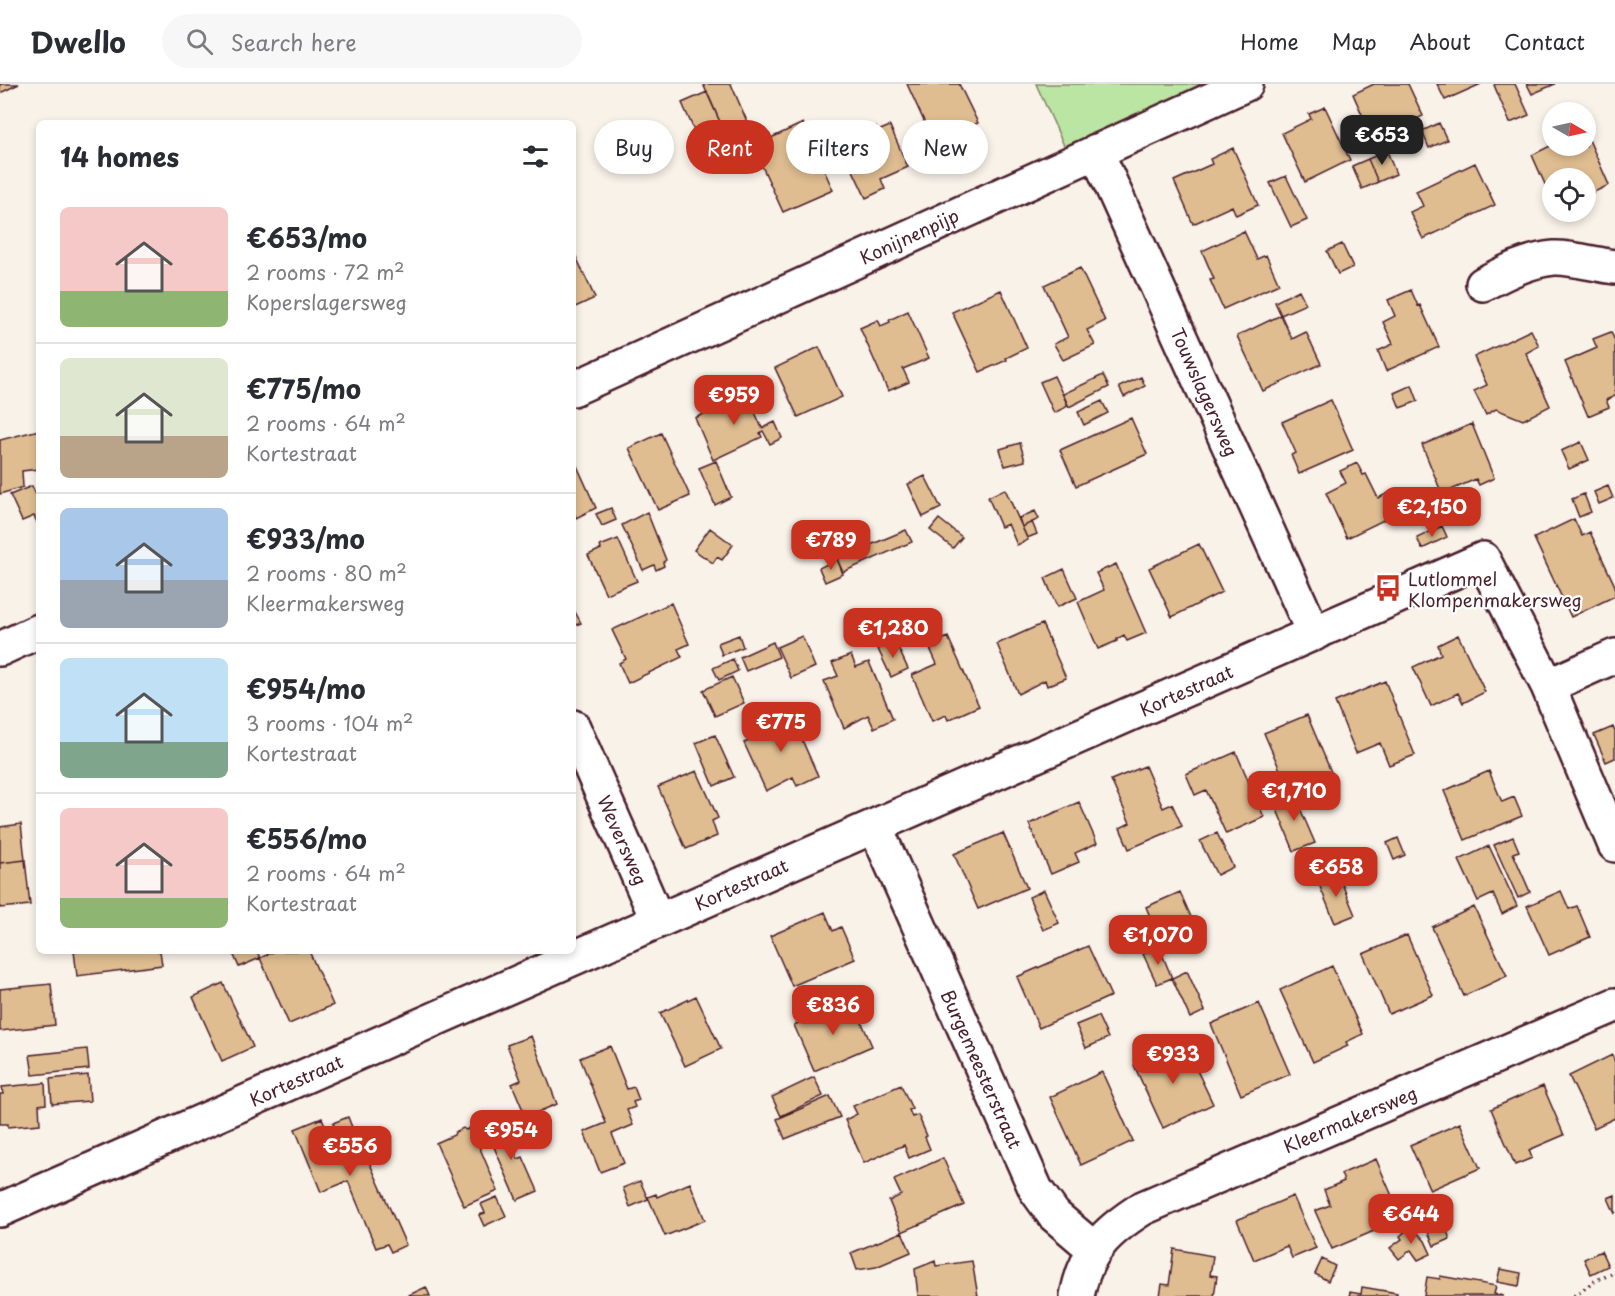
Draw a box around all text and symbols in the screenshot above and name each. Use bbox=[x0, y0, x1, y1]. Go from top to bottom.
search box bbox=[162, 14, 582, 68]
text: Dwello bbox=[30, 20, 126, 63]
icon: search bbox=[183, 25, 216, 58]
text: Search here bbox=[231, 25, 357, 58]
text: Home bbox=[1240, 25, 1299, 57]
text: Map bbox=[1332, 25, 1377, 57]
text: About bbox=[1410, 25, 1471, 57]
text: Contact bbox=[1504, 25, 1585, 57]
north arrow bbox=[1542, 102, 1596, 156]
map controls bbox=[1542, 102, 1596, 222]
pin: €653 bbox=[1346, 115, 1418, 166]
text: €653 bbox=[1354, 119, 1410, 149]
chip: Buy bbox=[594, 120, 674, 174]
chip: Rent bbox=[686, 120, 774, 174]
chip: Filters bbox=[786, 120, 890, 174]
chip: New bbox=[902, 120, 988, 174]
text: 14 homes bbox=[60, 137, 179, 176]
icon: filters bbox=[519, 140, 552, 173]
button: locate bbox=[1542, 168, 1596, 222]
street label: Konijnenpijp bbox=[855, 201, 963, 271]
text: €653/mo bbox=[246, 218, 367, 257]
icon: home bbox=[108, 231, 180, 303]
text: 2 rooms · 72 m² bbox=[246, 257, 405, 287]
text: Koperslagersweg bbox=[246, 287, 407, 317]
street label: Touwslagersweg bbox=[1165, 323, 1245, 461]
text: €775/mo bbox=[246, 369, 361, 408]
pin: €959 bbox=[698, 375, 770, 426]
text: €959 bbox=[708, 379, 760, 409]
icon: home bbox=[108, 382, 180, 454]
text: 2 rooms · 64 m² bbox=[246, 408, 406, 438]
text: Kortestraat bbox=[246, 438, 357, 468]
pin: €2,150 bbox=[1383, 487, 1481, 538]
text: €2,150 bbox=[1397, 491, 1467, 521]
text: €933/mo bbox=[246, 519, 365, 558]
pin: €789 bbox=[795, 520, 867, 571]
text: €789 bbox=[805, 524, 857, 554]
icon: home bbox=[108, 532, 180, 604]
text: 2 rooms · 80 m² bbox=[246, 558, 407, 588]
place label: Lutlommel Klompenmakersweg bbox=[1408, 565, 1582, 613]
bus stop icon: Lutlommel Klompenmakersweg bbox=[1373, 573, 1403, 603]
text: Kleermakersweg bbox=[246, 588, 405, 618]
pin: €1,280 bbox=[844, 608, 942, 659]
text: €1,280 bbox=[857, 612, 929, 642]
street label: Kortestraat bbox=[1135, 657, 1237, 723]
text: €954/mo bbox=[246, 669, 366, 708]
icon: home bbox=[108, 682, 180, 754]
pin: €775 bbox=[745, 702, 817, 753]
text: €775 bbox=[756, 706, 806, 736]
text: 3 rooms · 104 m² bbox=[246, 708, 413, 738]
text: Kortestraat bbox=[246, 738, 357, 768]
pin: €1,710 bbox=[1245, 771, 1343, 822]
text: €1,710 bbox=[1262, 775, 1326, 805]
street label: Weversweg bbox=[591, 791, 655, 889]
text: €556/mo bbox=[246, 819, 367, 858]
icon: home bbox=[108, 832, 180, 904]
pin: €658 bbox=[1300, 847, 1372, 898]
street label: Kortestraat bbox=[690, 851, 792, 917]
text: €658 bbox=[1308, 851, 1364, 881]
text: 2 rooms · 64 m² bbox=[246, 858, 406, 888]
text: Kortestraat bbox=[246, 888, 357, 918]
pin: €1,070 bbox=[1109, 915, 1207, 966]
text: €1,070 bbox=[1123, 919, 1193, 949]
pin: €836 bbox=[797, 985, 869, 1036]
street label: Burgemeesterstraat bbox=[935, 985, 1029, 1153]
text: €836 bbox=[806, 989, 860, 1019]
pin: €933 bbox=[1137, 1034, 1209, 1085]
text: €933 bbox=[1146, 1038, 1200, 1068]
street label: Kortestraat bbox=[245, 1047, 347, 1113]
street label: Kleermakersweg bbox=[1279, 1079, 1421, 1159]
pin: €954 bbox=[475, 1110, 547, 1161]
text: €954 bbox=[484, 1114, 538, 1144]
pin: €556 bbox=[314, 1126, 386, 1177]
text: €556 bbox=[322, 1130, 378, 1160]
pin: €644 bbox=[1375, 1194, 1447, 1245]
text: €644 bbox=[1382, 1198, 1440, 1228]

